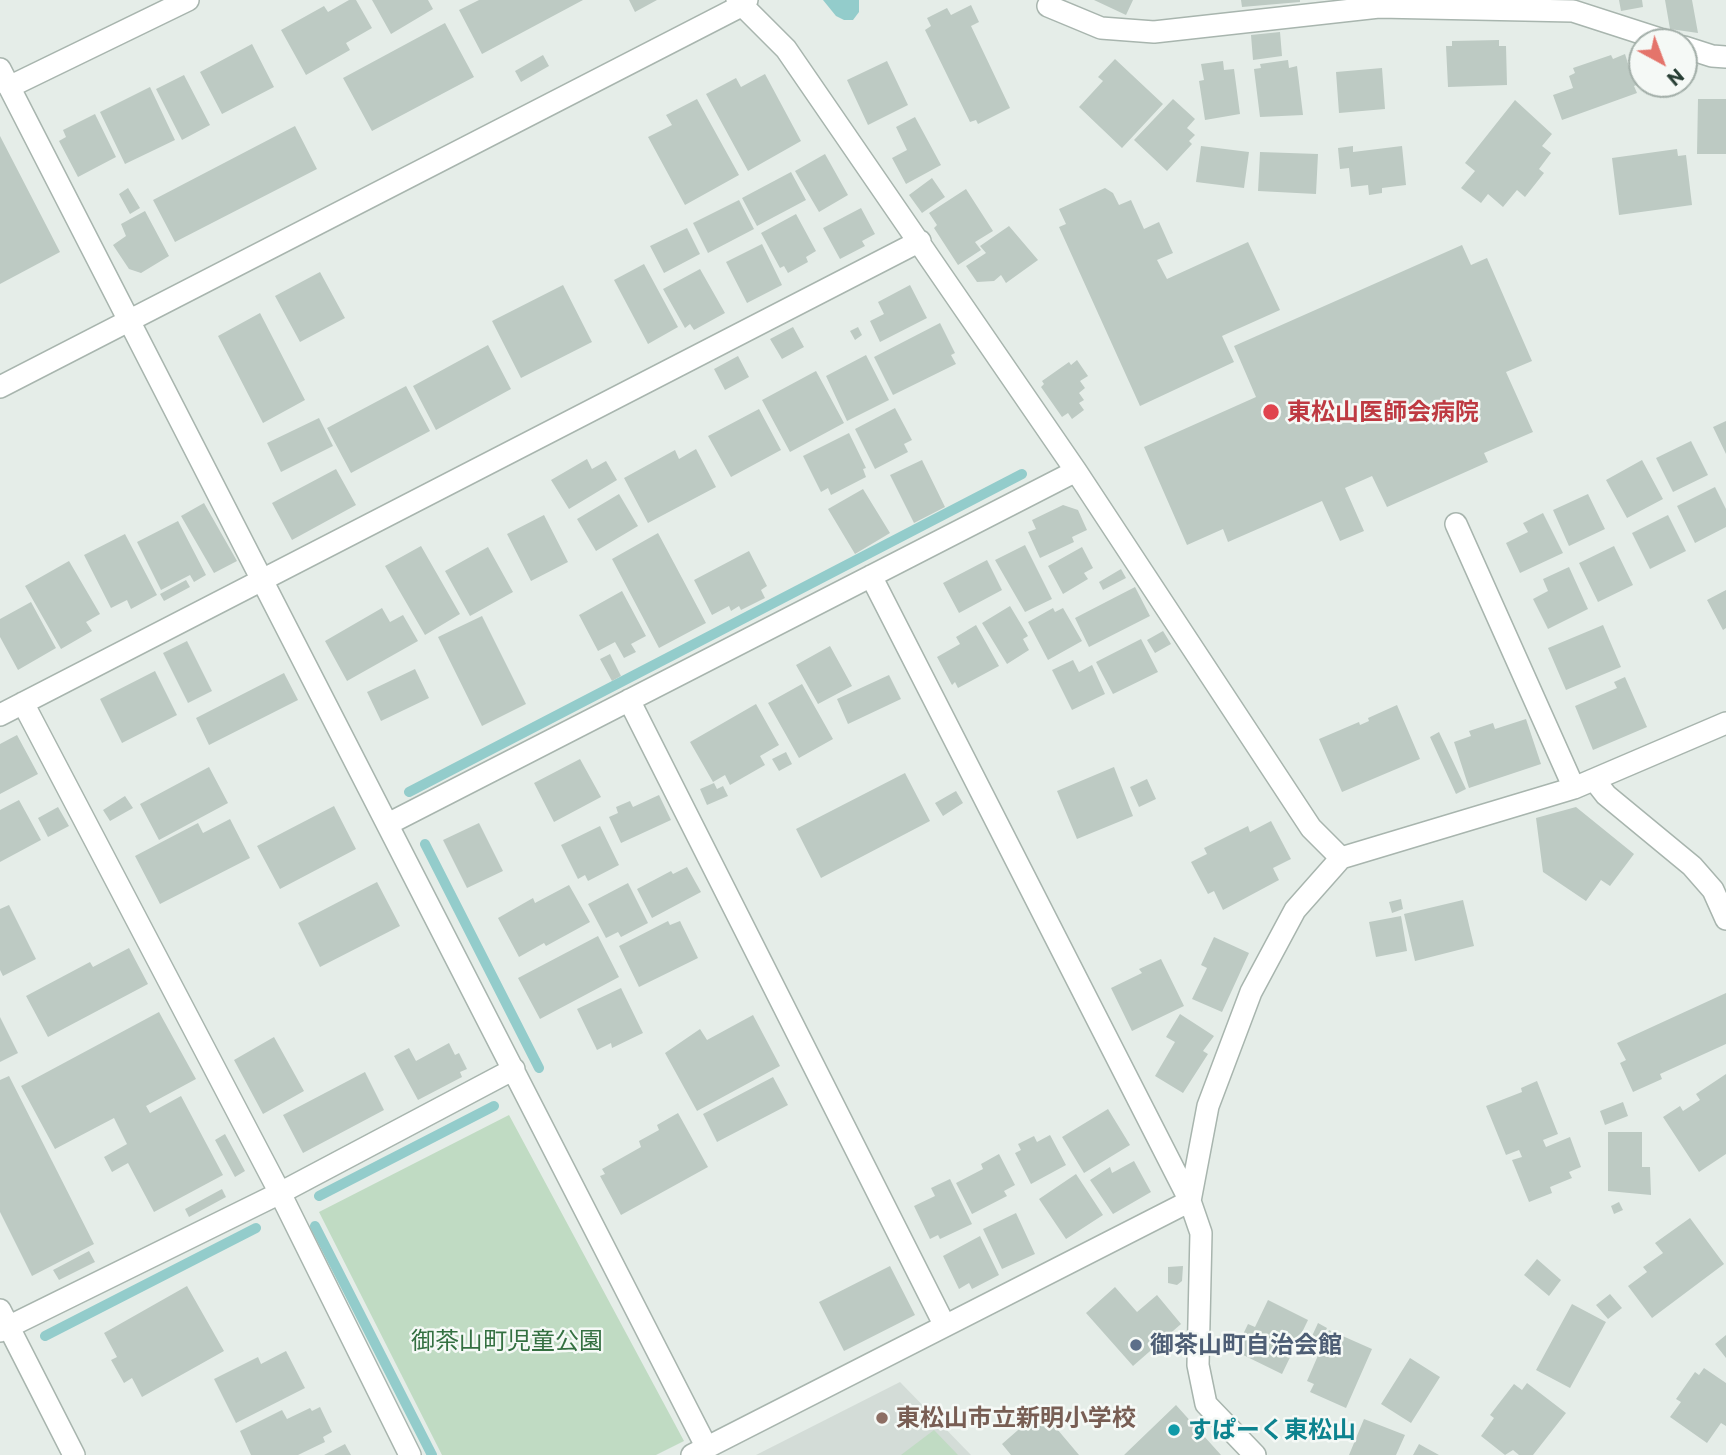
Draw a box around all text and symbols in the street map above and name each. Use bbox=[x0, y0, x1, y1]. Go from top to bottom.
north arrow bbox=[1628, 28, 1698, 98]
text: N bbox=[1663, 64, 1689, 91]
place label: 東松山医師会病院 bbox=[1287, 398, 1479, 426]
marker: 東松山医師会病院 bbox=[1261, 402, 1281, 422]
park label: 御茶山町児童公園 bbox=[411, 1327, 603, 1355]
place label: 御茶山町自治会館 bbox=[1150, 1331, 1342, 1359]
marker: 御茶山町自治会館 bbox=[1128, 1337, 1144, 1353]
place label: 東松山市立新明小学校 bbox=[896, 1404, 1136, 1432]
marker: 東松山市立新明小学校 bbox=[874, 1410, 890, 1426]
place label: すぱーく東松山 bbox=[1188, 1416, 1356, 1444]
marker: すぱーく東松山 bbox=[1166, 1422, 1182, 1438]

